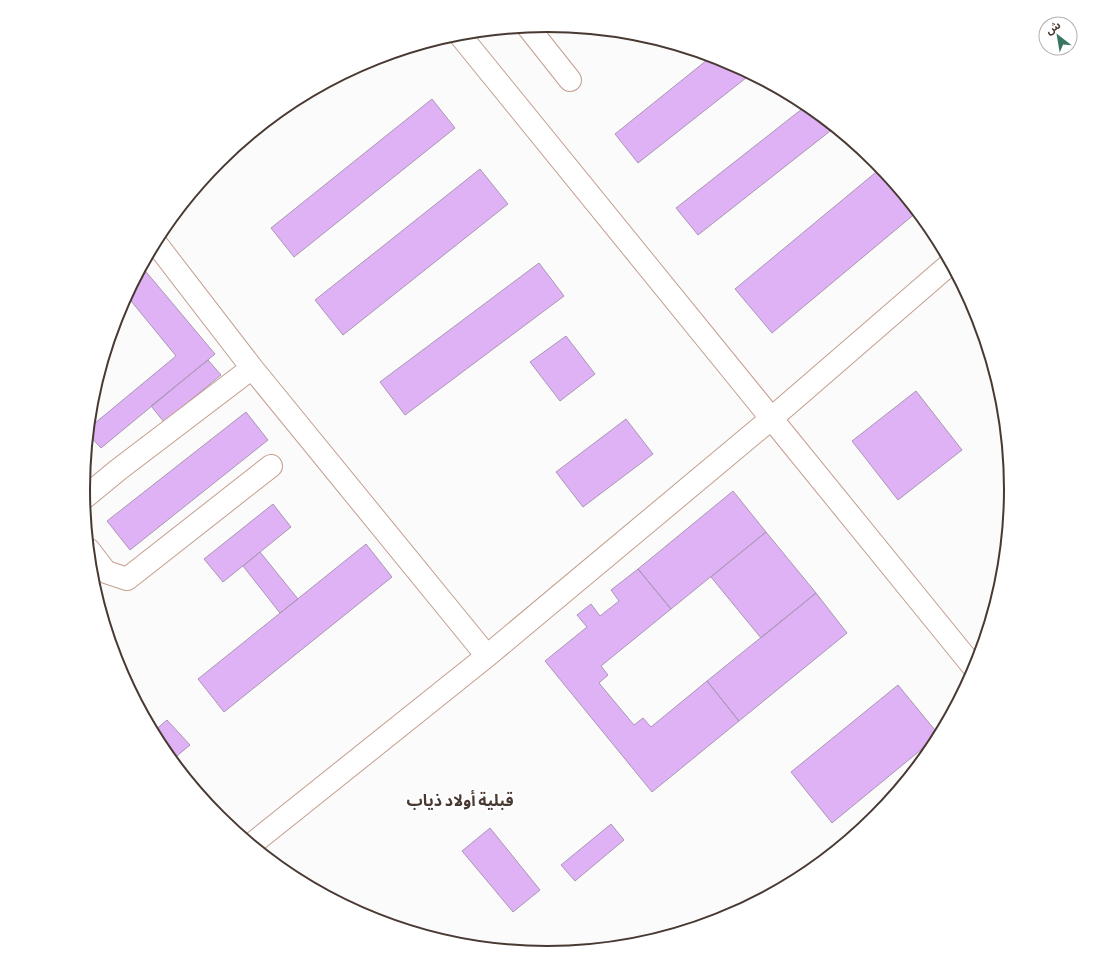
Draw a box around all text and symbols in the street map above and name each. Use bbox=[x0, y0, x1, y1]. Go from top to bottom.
north arrow bbox=[1038, 16, 1078, 56]
text: ش bbox=[1043, 18, 1063, 37]
district label: قبلية أولاد ذياب bbox=[406, 790, 514, 810]

